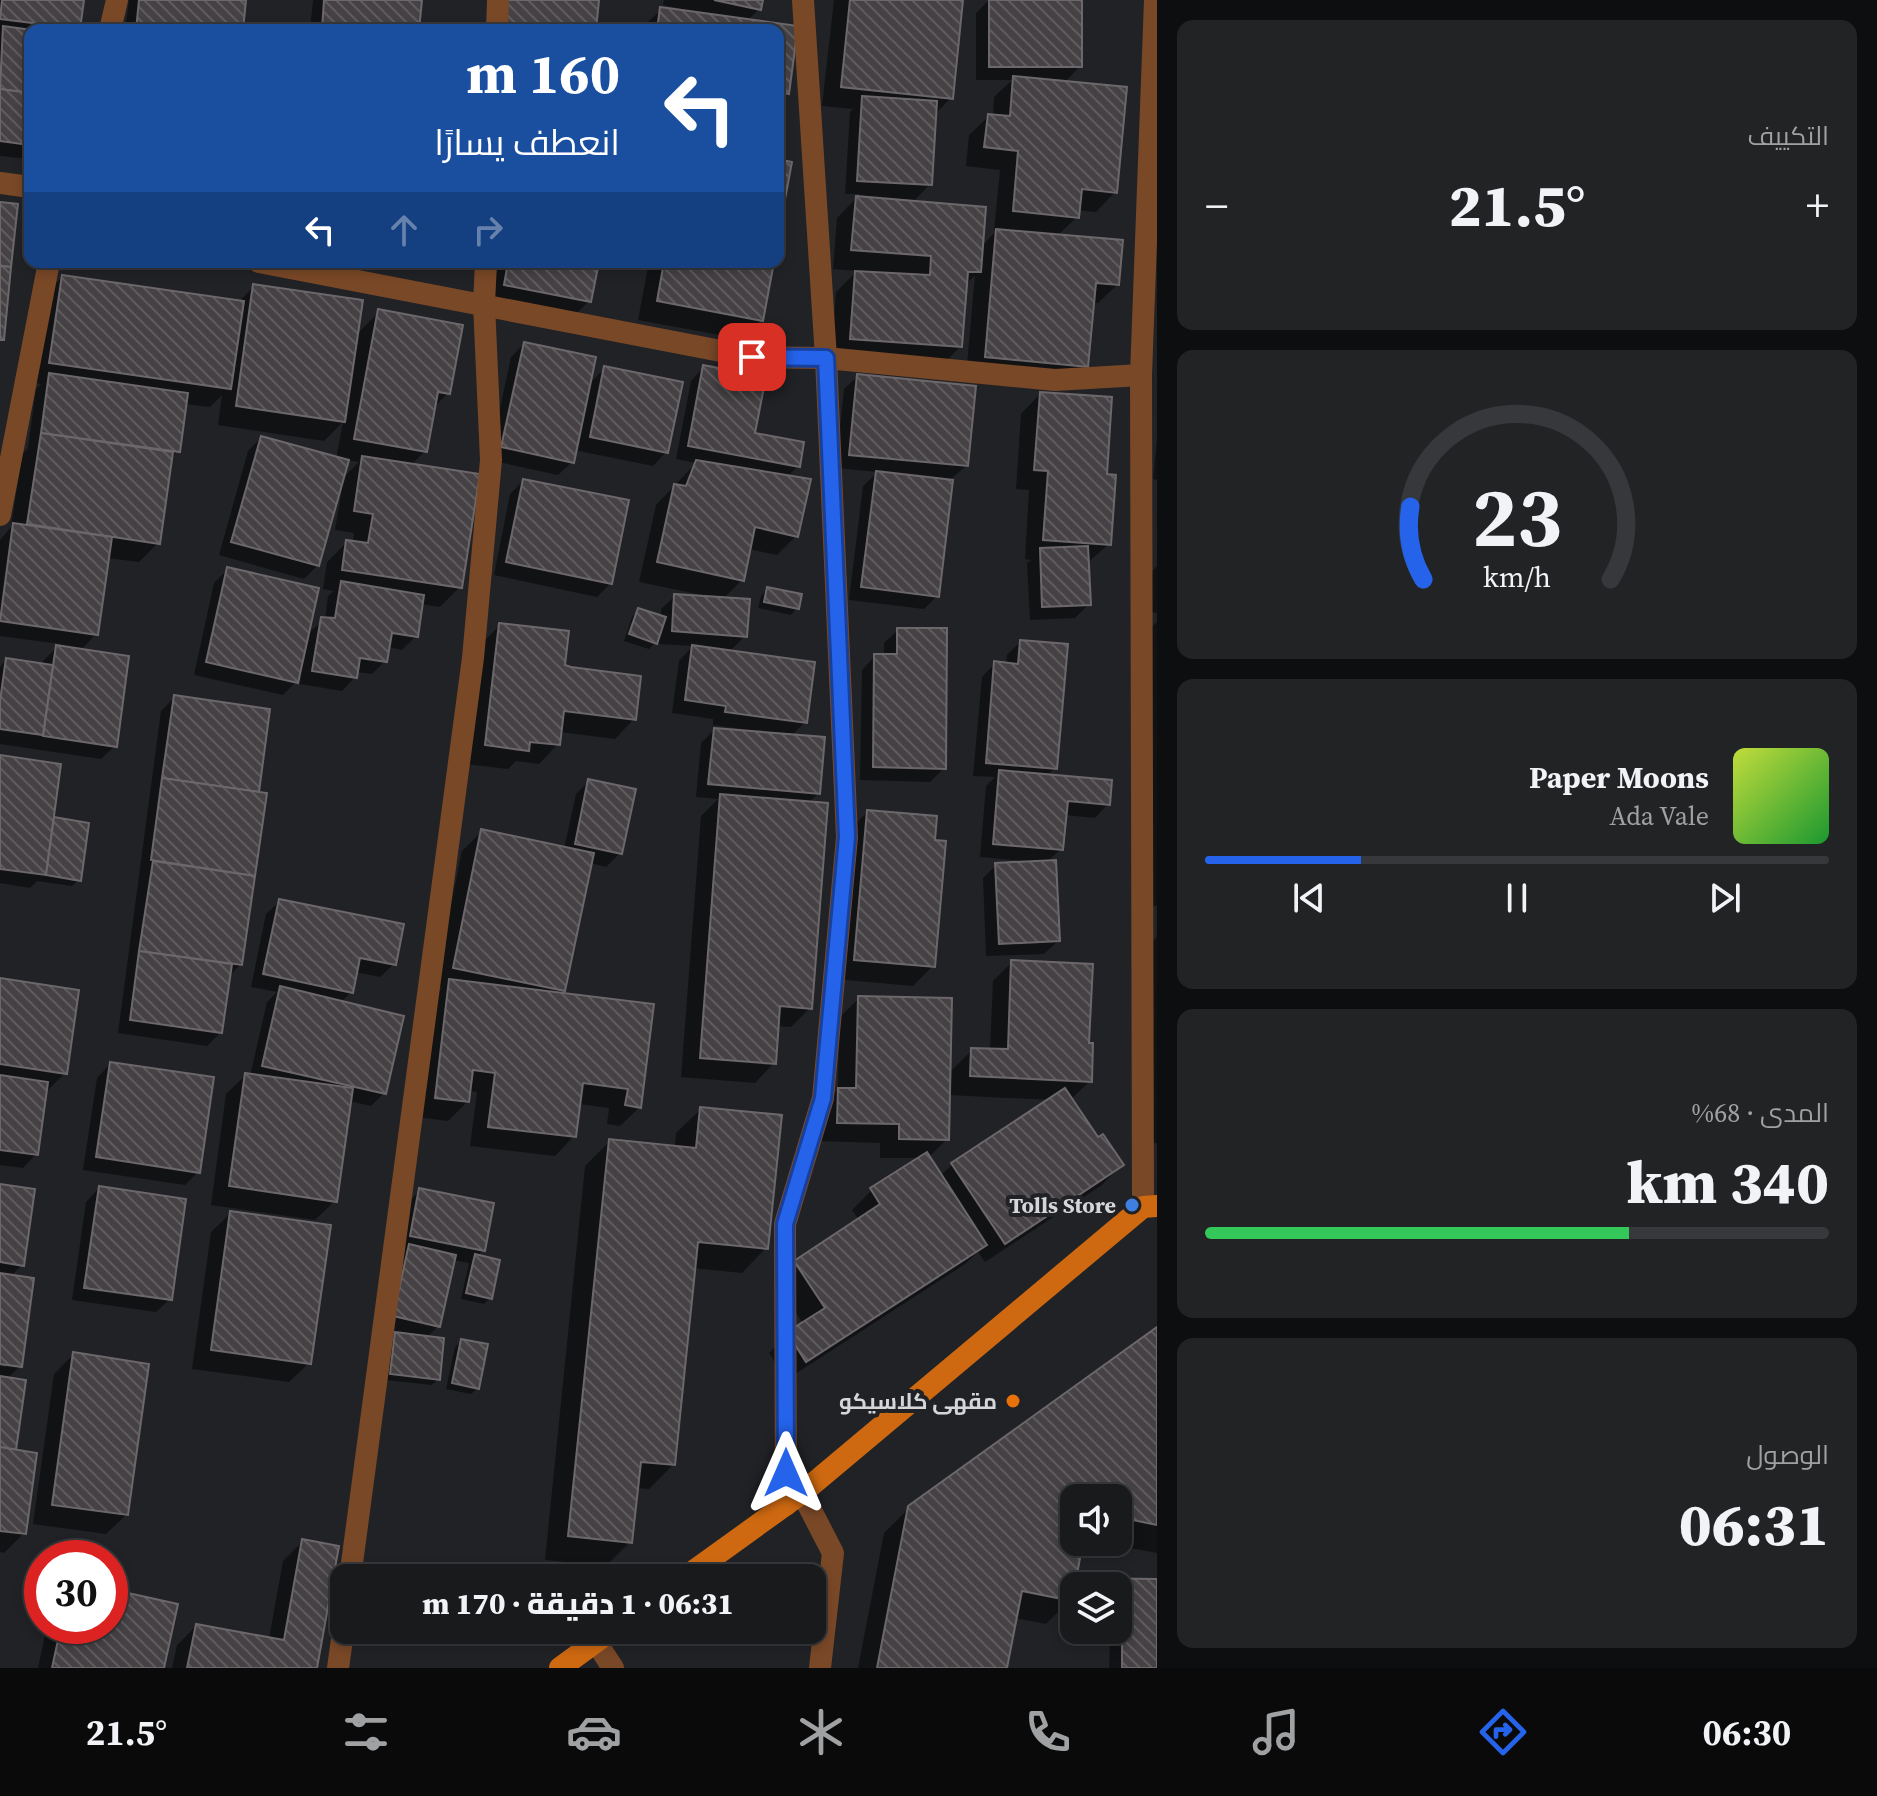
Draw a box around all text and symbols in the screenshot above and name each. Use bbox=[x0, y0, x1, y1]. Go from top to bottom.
text: 160 m bbox=[466, 35, 620, 112]
icon: left bbox=[648, 56, 752, 160]
text: انعطف يسارًا bbox=[434, 118, 620, 167]
text: التكييف bbox=[1747, 118, 1829, 154]
text: 21.5° bbox=[1449, 164, 1585, 246]
text: − bbox=[1205, 175, 1228, 236]
text: + bbox=[1806, 175, 1829, 236]
icon: left bbox=[298, 208, 342, 252]
icon: ahead bbox=[382, 208, 426, 252]
icon: right bbox=[466, 208, 510, 252]
pin bbox=[718, 323, 786, 391]
icon: arrive bbox=[730, 335, 774, 379]
text: 23 bbox=[1472, 460, 1562, 574]
text: km/h bbox=[1483, 558, 1551, 598]
text: Paper Moons bbox=[1529, 757, 1709, 798]
text: Ada Vale bbox=[1610, 798, 1709, 834]
icon: previous bbox=[1287, 876, 1331, 920]
icon: pause bbox=[1495, 876, 1539, 920]
icon: next bbox=[1703, 876, 1747, 920]
text: المدى · 68% bbox=[1691, 1095, 1829, 1131]
text: 340 km bbox=[1626, 1141, 1829, 1223]
place label: Tolls Store bbox=[1009, 1190, 1116, 1220]
marker: Tolls Store bbox=[1123, 1196, 1141, 1214]
place label: مقهى كلاسيكو bbox=[839, 1386, 997, 1416]
marker: مقهى كلاسيكو bbox=[1004, 1392, 1022, 1410]
position arrow bbox=[744, 1431, 828, 1515]
text: الوصول bbox=[1746, 1437, 1829, 1473]
text: 06:31 bbox=[1679, 1483, 1829, 1565]
map controls bbox=[1060, 1484, 1132, 1644]
button: sound bbox=[1060, 1484, 1132, 1556]
speed limit sign: 30 bbox=[24, 1540, 128, 1644]
button: layers bbox=[1060, 1572, 1132, 1644]
text: 06:31 · 1 دقيقة · 170 m bbox=[422, 1583, 734, 1624]
icon: filters bbox=[338, 1704, 394, 1760]
icon: car bbox=[566, 1704, 622, 1760]
icon: climate bbox=[793, 1704, 849, 1760]
icon: phone bbox=[1020, 1704, 1076, 1760]
icon: music bbox=[1248, 1704, 1304, 1760]
icon: directions bbox=[1475, 1704, 1531, 1760]
text: 21.5° bbox=[86, 1708, 167, 1757]
text: 06:30 bbox=[1702, 1708, 1791, 1757]

